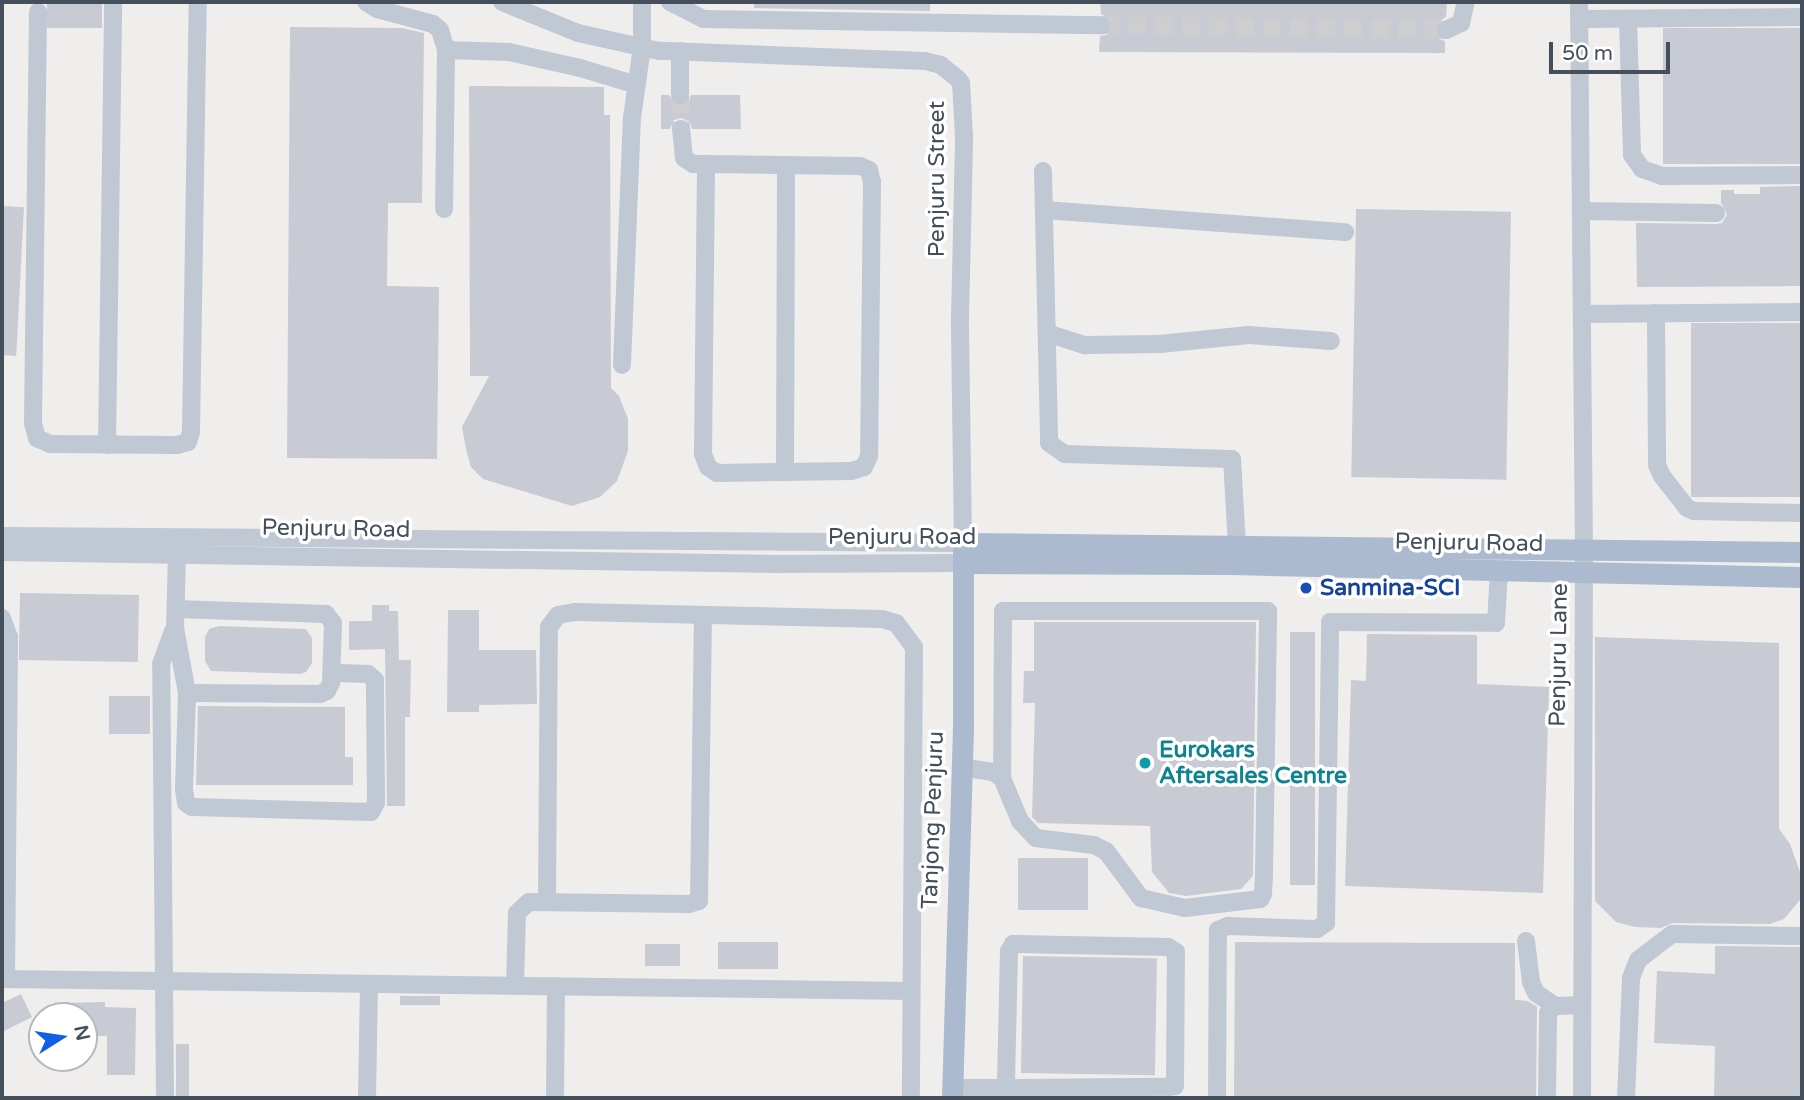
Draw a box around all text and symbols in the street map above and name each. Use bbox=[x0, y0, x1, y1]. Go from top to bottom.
scale bar bbox=[1552, 28, 1673, 72]
text: 50 m bbox=[1562, 41, 1613, 66]
street label: Penjuru Street bbox=[923, 101, 951, 257]
street label: Penjuru Road bbox=[261, 514, 411, 544]
street label: Penjuru Road bbox=[828, 523, 976, 551]
street label: Penjuru Road bbox=[1394, 528, 1544, 558]
place label: Sanmina-SCI bbox=[1320, 574, 1461, 602]
marker: Sanmina-SCI bbox=[1298, 580, 1314, 596]
street label: Penjuru Lane bbox=[1544, 583, 1574, 727]
street label: Tanjong Penjuru bbox=[916, 730, 950, 910]
place label: Eurokars Aftersales Centre bbox=[1159, 736, 1347, 790]
marker: Eurokars Aftersales Centre bbox=[1137, 755, 1153, 771]
north arrow bbox=[28, 1002, 98, 1072]
text: N bbox=[69, 1023, 94, 1043]

